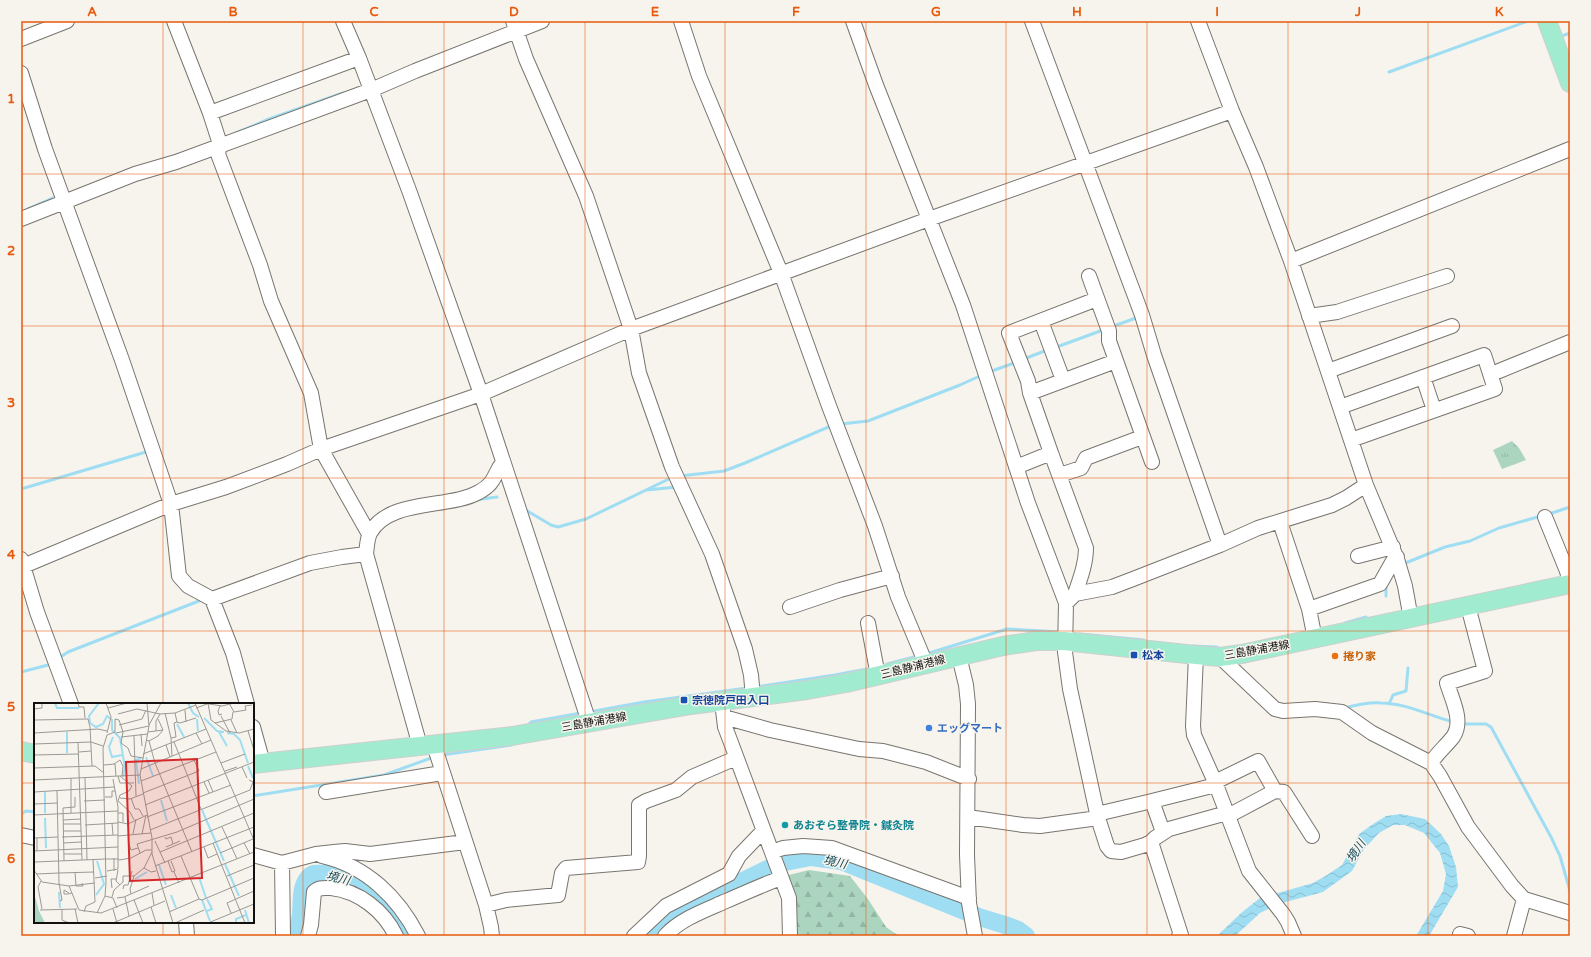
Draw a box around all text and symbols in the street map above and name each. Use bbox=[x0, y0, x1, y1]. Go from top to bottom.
text: A bbox=[87, 4, 97, 20]
text: B bbox=[228, 4, 238, 20]
text: C bbox=[369, 4, 379, 20]
text: D bbox=[509, 4, 519, 20]
text: E bbox=[651, 4, 659, 20]
text: F bbox=[792, 4, 800, 20]
text: G bbox=[931, 4, 941, 20]
text: H bbox=[1072, 4, 1082, 20]
text: I bbox=[1215, 4, 1219, 20]
text: J bbox=[1354, 4, 1361, 20]
text: K bbox=[1495, 4, 1504, 20]
text: 1 bbox=[7, 91, 15, 107]
text: 2 bbox=[7, 243, 15, 259]
text: 3 bbox=[7, 395, 15, 411]
text: 4 bbox=[7, 547, 16, 563]
street label: 三島静浦港線 bbox=[1223, 638, 1291, 662]
place label: 松本 bbox=[1142, 649, 1164, 662]
marker: 松本 bbox=[1129, 650, 1139, 660]
place label: 捲り家 bbox=[1343, 650, 1376, 663]
marker: 捲り家 bbox=[1330, 651, 1340, 661]
street label: 三島静浦港線 bbox=[879, 653, 947, 681]
place label: 宗徳院戸田入口 bbox=[692, 694, 769, 707]
marker: 宗徳院戸田入口 bbox=[679, 695, 689, 705]
text: 5 bbox=[7, 699, 15, 715]
inset map bbox=[34, 703, 254, 923]
street label: 三島静浦港線 bbox=[560, 710, 628, 734]
place label: エッグマート bbox=[937, 722, 1003, 735]
marker: エッグマート bbox=[924, 723, 934, 733]
place label: あおぞら整骨院・鍼灸院 bbox=[793, 819, 914, 832]
marker: あおぞら整骨院・鍼灸院 bbox=[780, 820, 790, 830]
water label: 境川 bbox=[1343, 835, 1370, 865]
text: 6 bbox=[7, 851, 15, 867]
water label: 境川 bbox=[822, 852, 850, 872]
water label: 境川 bbox=[325, 868, 353, 888]

